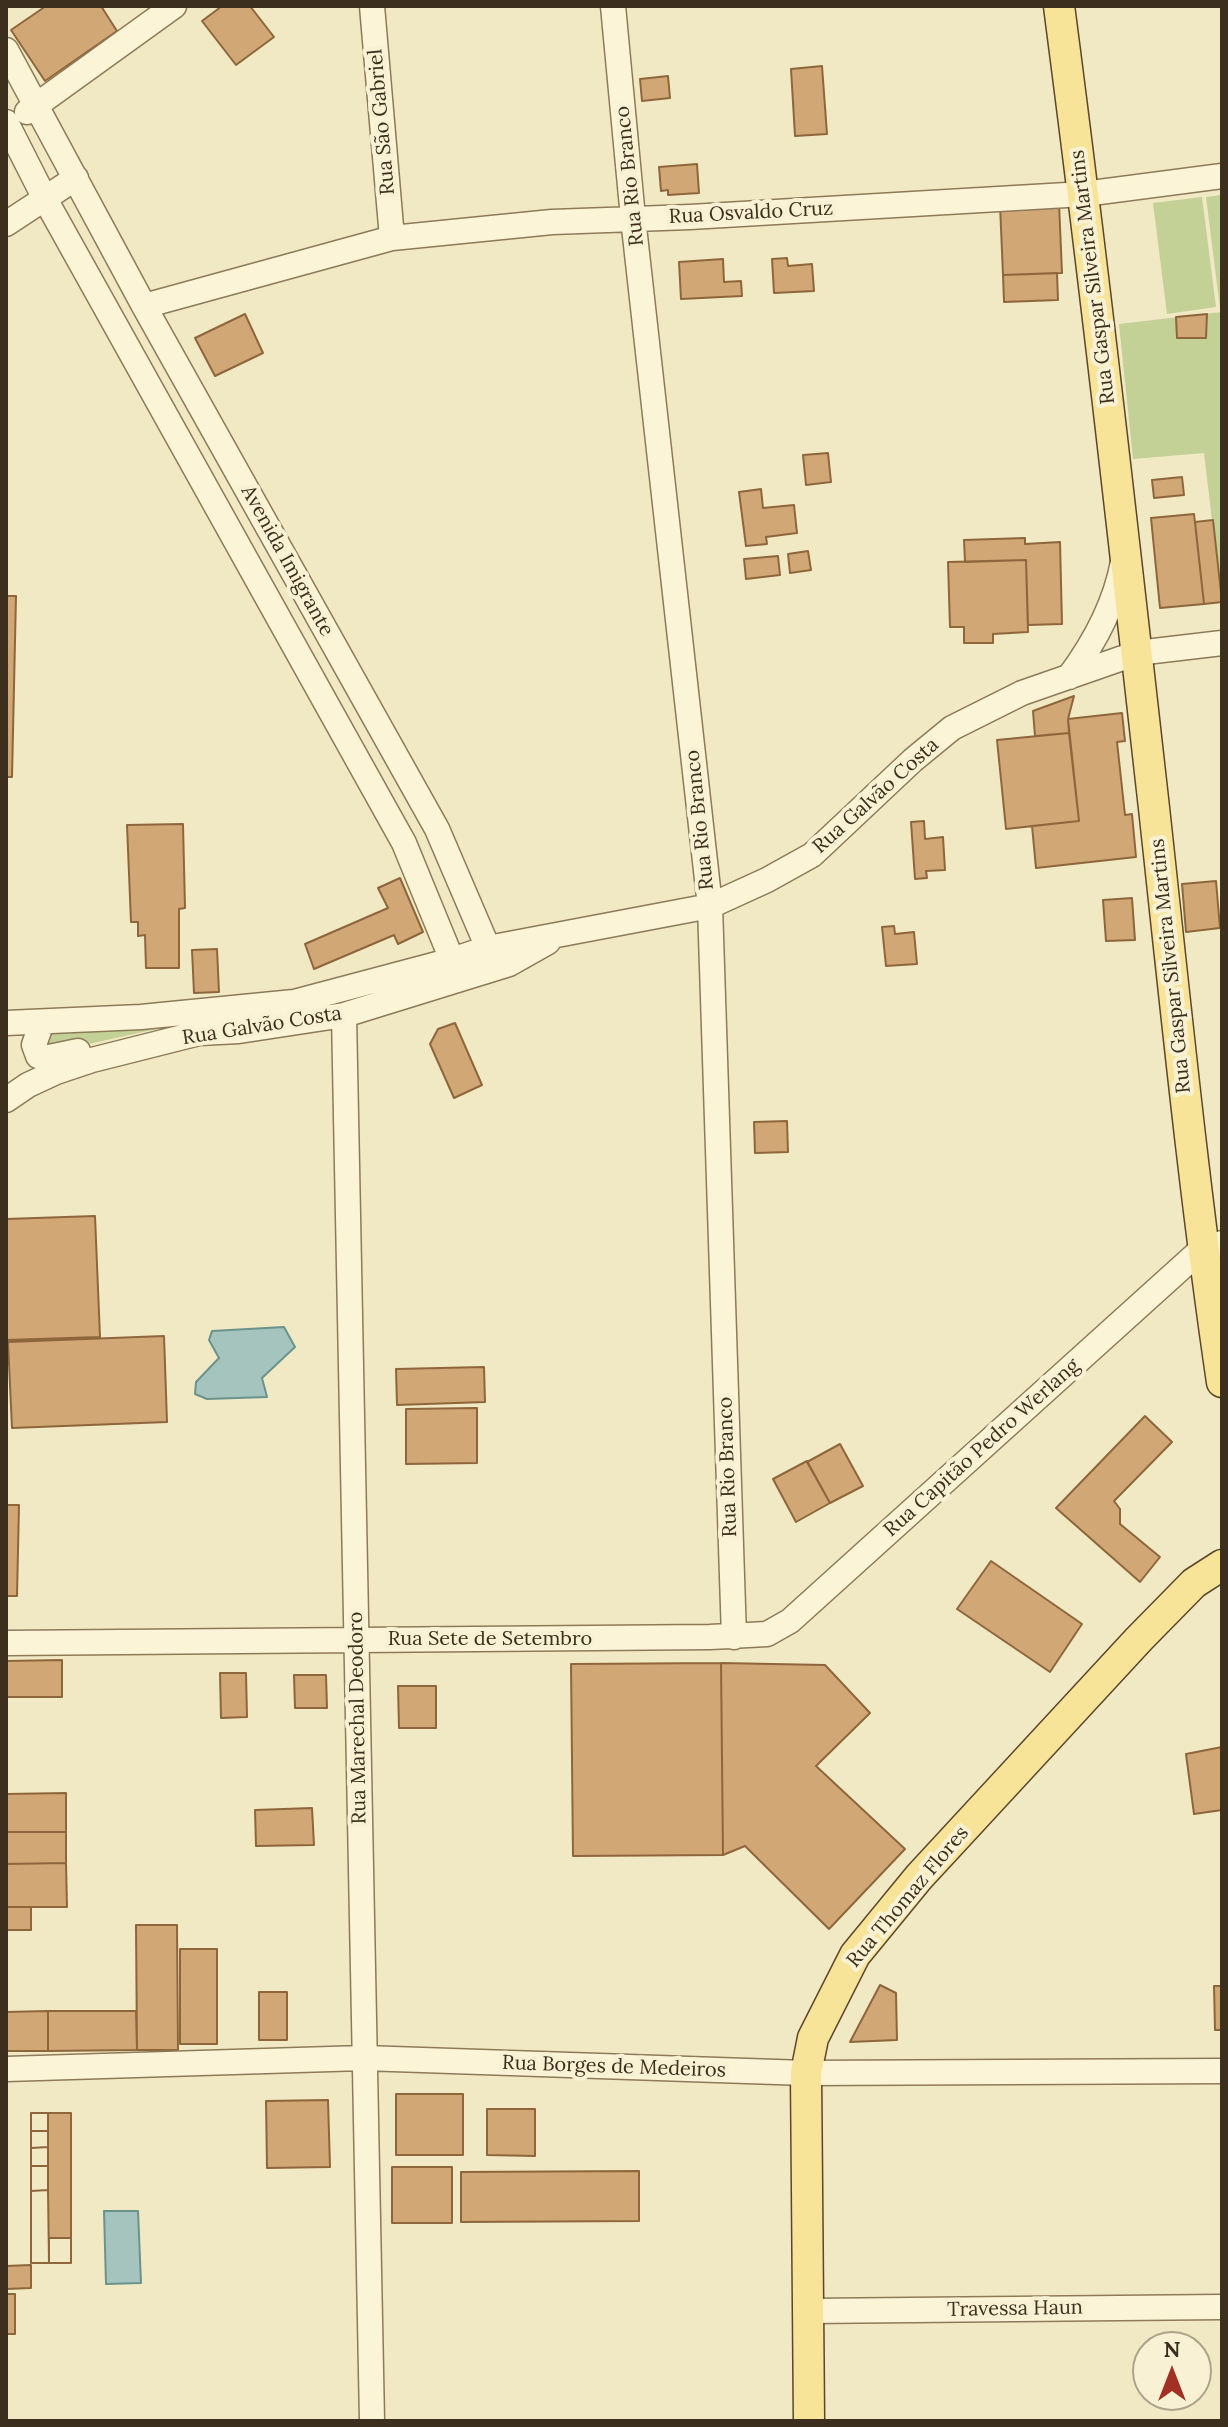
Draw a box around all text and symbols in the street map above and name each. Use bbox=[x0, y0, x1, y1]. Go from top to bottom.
street label: Rua São Gabriel bbox=[364, 48, 400, 196]
street label: Rua Rio Branco bbox=[611, 105, 649, 247]
street label: Rua Gaspar Silveira Martins bbox=[1065, 148, 1121, 406]
street label: Rua Osvaldo Cruz bbox=[668, 197, 834, 229]
street label: Avenida Imigrante bbox=[236, 481, 338, 641]
street label: Rua Galvão Costa bbox=[808, 733, 944, 859]
street label: Rua Rio Branco bbox=[681, 749, 719, 891]
street label: Rua Gaspar Silveira Martins bbox=[1146, 837, 1196, 1095]
street label: Rua Galvão Costa bbox=[181, 1002, 343, 1050]
street label: Rua Capitão Pedro Werlang bbox=[879, 1354, 1085, 1542]
street label: Rua Rio Branco bbox=[714, 1396, 742, 1538]
street label: Rua Marechal Deodoro bbox=[344, 1611, 372, 1825]
street label: Rua Sete de Setembro bbox=[388, 1627, 592, 1651]
street label: Rua Thomaz Flores bbox=[842, 1822, 974, 1972]
street label: Rua Borges de Medeiros bbox=[502, 2051, 726, 2083]
street label: Travessa Haun bbox=[947, 2296, 1083, 2322]
north arrow bbox=[1132, 2331, 1212, 2411]
text: N bbox=[1163, 2335, 1181, 2363]

